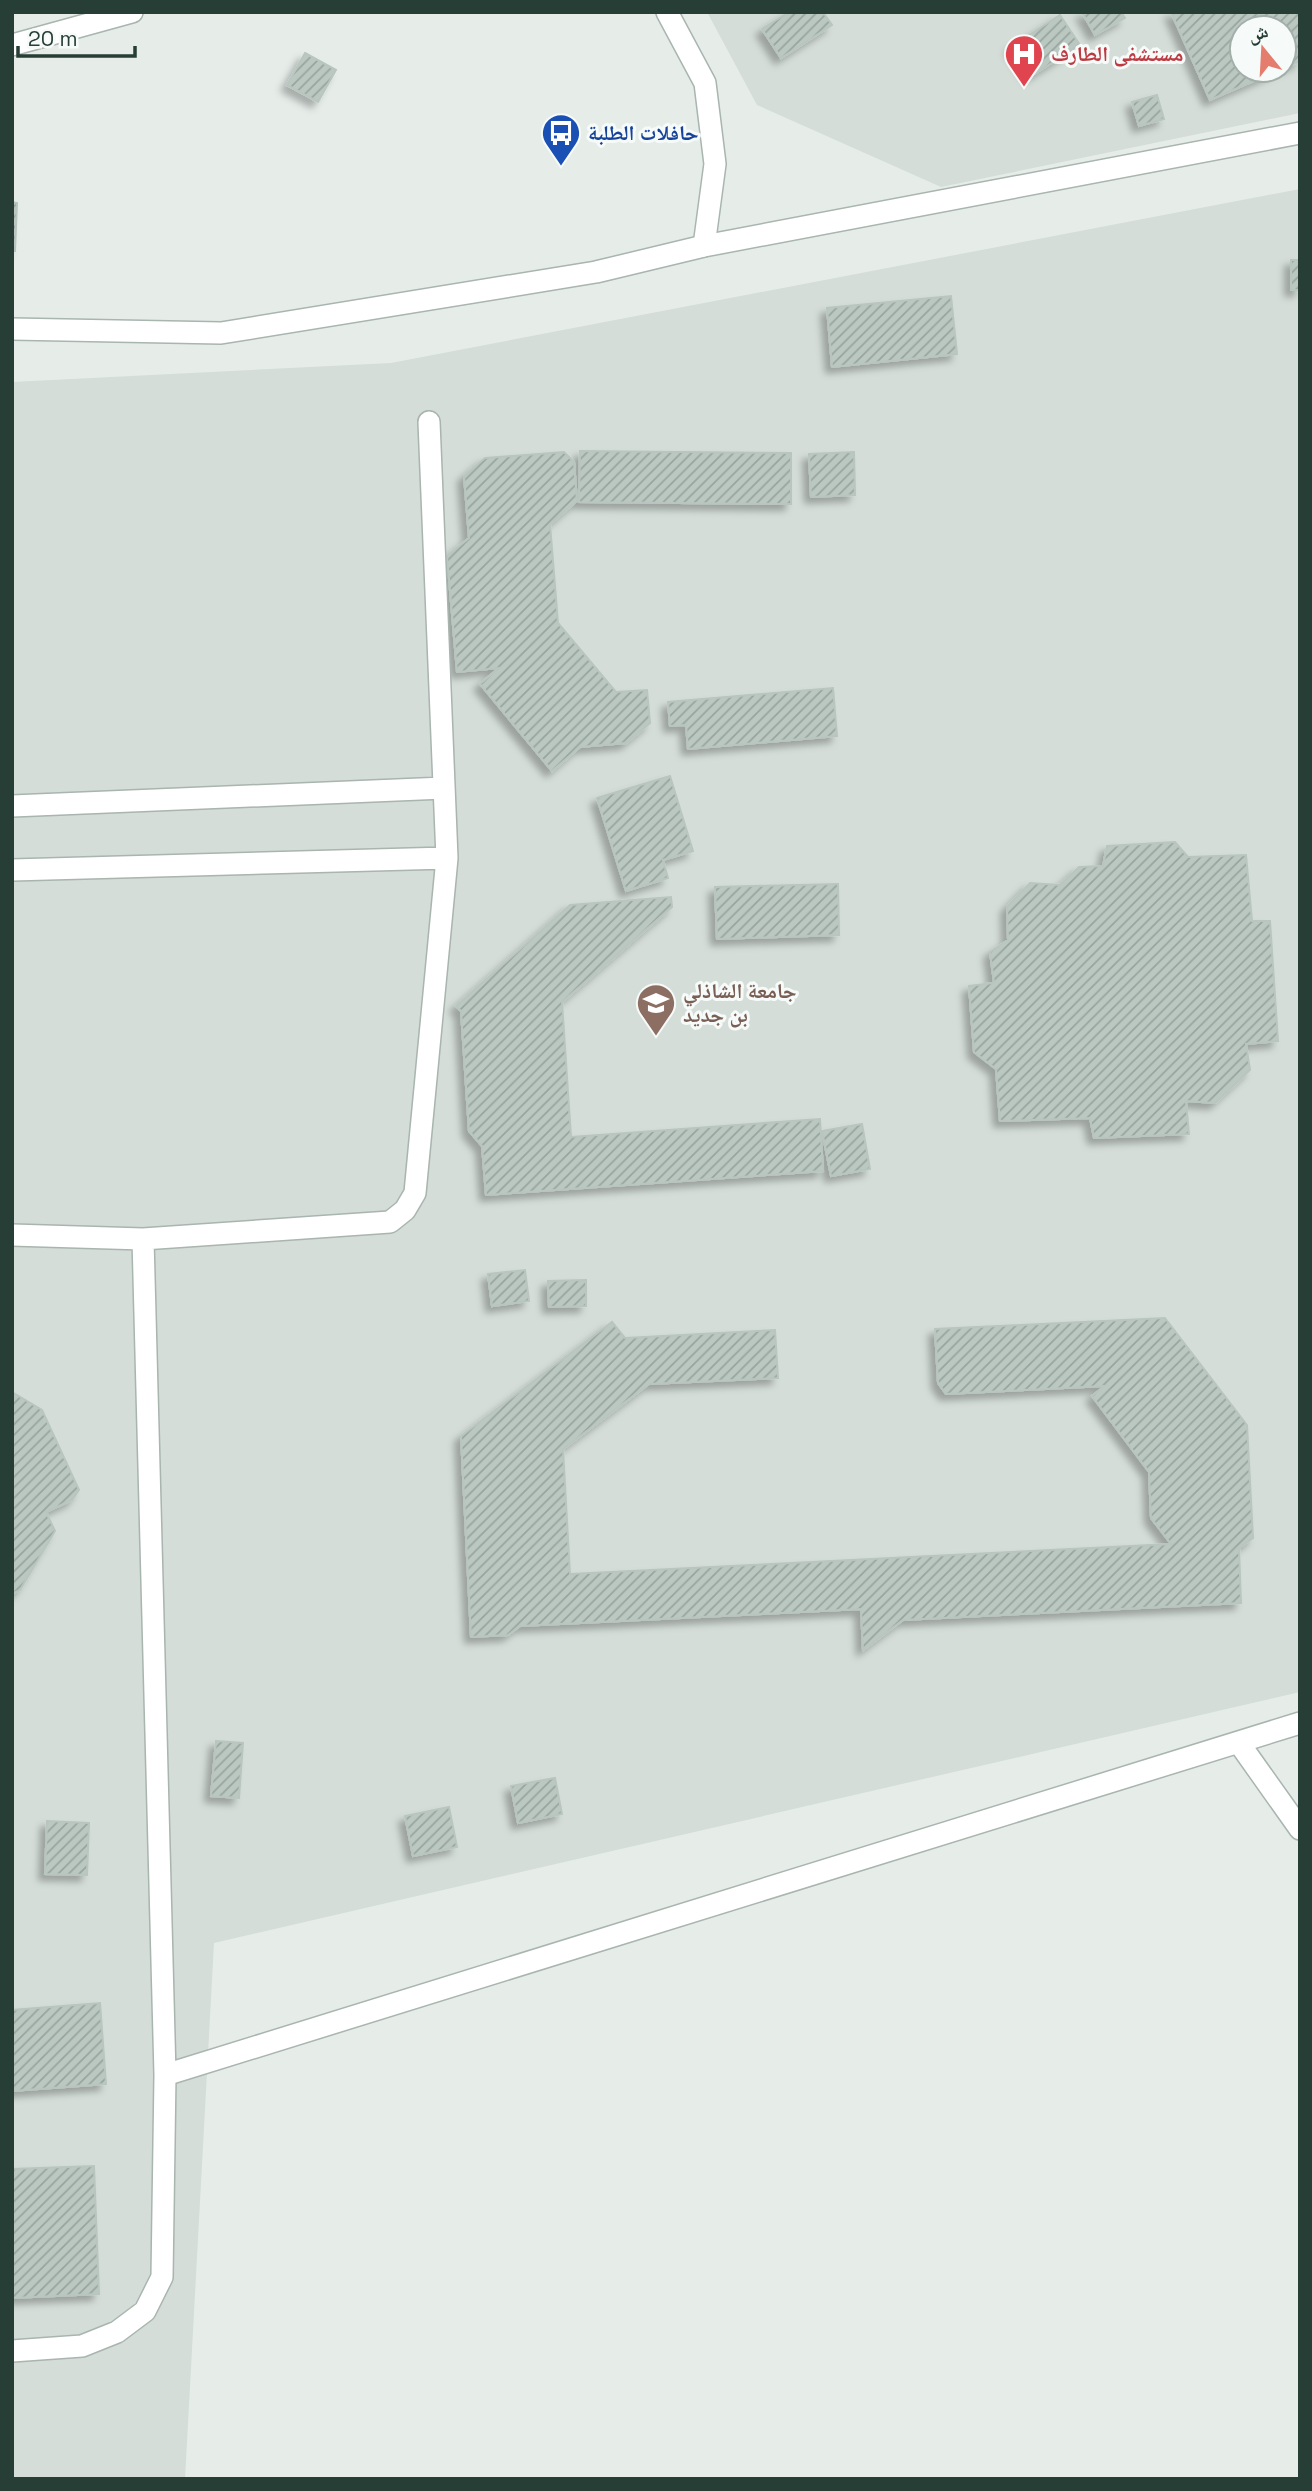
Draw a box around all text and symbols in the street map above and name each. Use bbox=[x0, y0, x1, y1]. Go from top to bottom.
scale bar bbox=[18, 14, 135, 58]
north arrow bbox=[1228, 14, 1298, 84]
text: ش bbox=[1244, 18, 1271, 48]
text: 20 m bbox=[28, 25, 78, 52]
hospital icon: مستشفى الطارف bbox=[1003, 33, 1045, 88]
place label: مستشفى الطارف bbox=[1051, 40, 1183, 67]
bus stop icon: حافلات الطلبة bbox=[540, 112, 582, 167]
place label: حافلات الطلبة bbox=[588, 119, 699, 146]
place label: جامعة الشاذلي بن جديد bbox=[683, 977, 797, 1028]
school or university icon: جامعة الشاذلي بن جديد bbox=[635, 982, 677, 1037]

